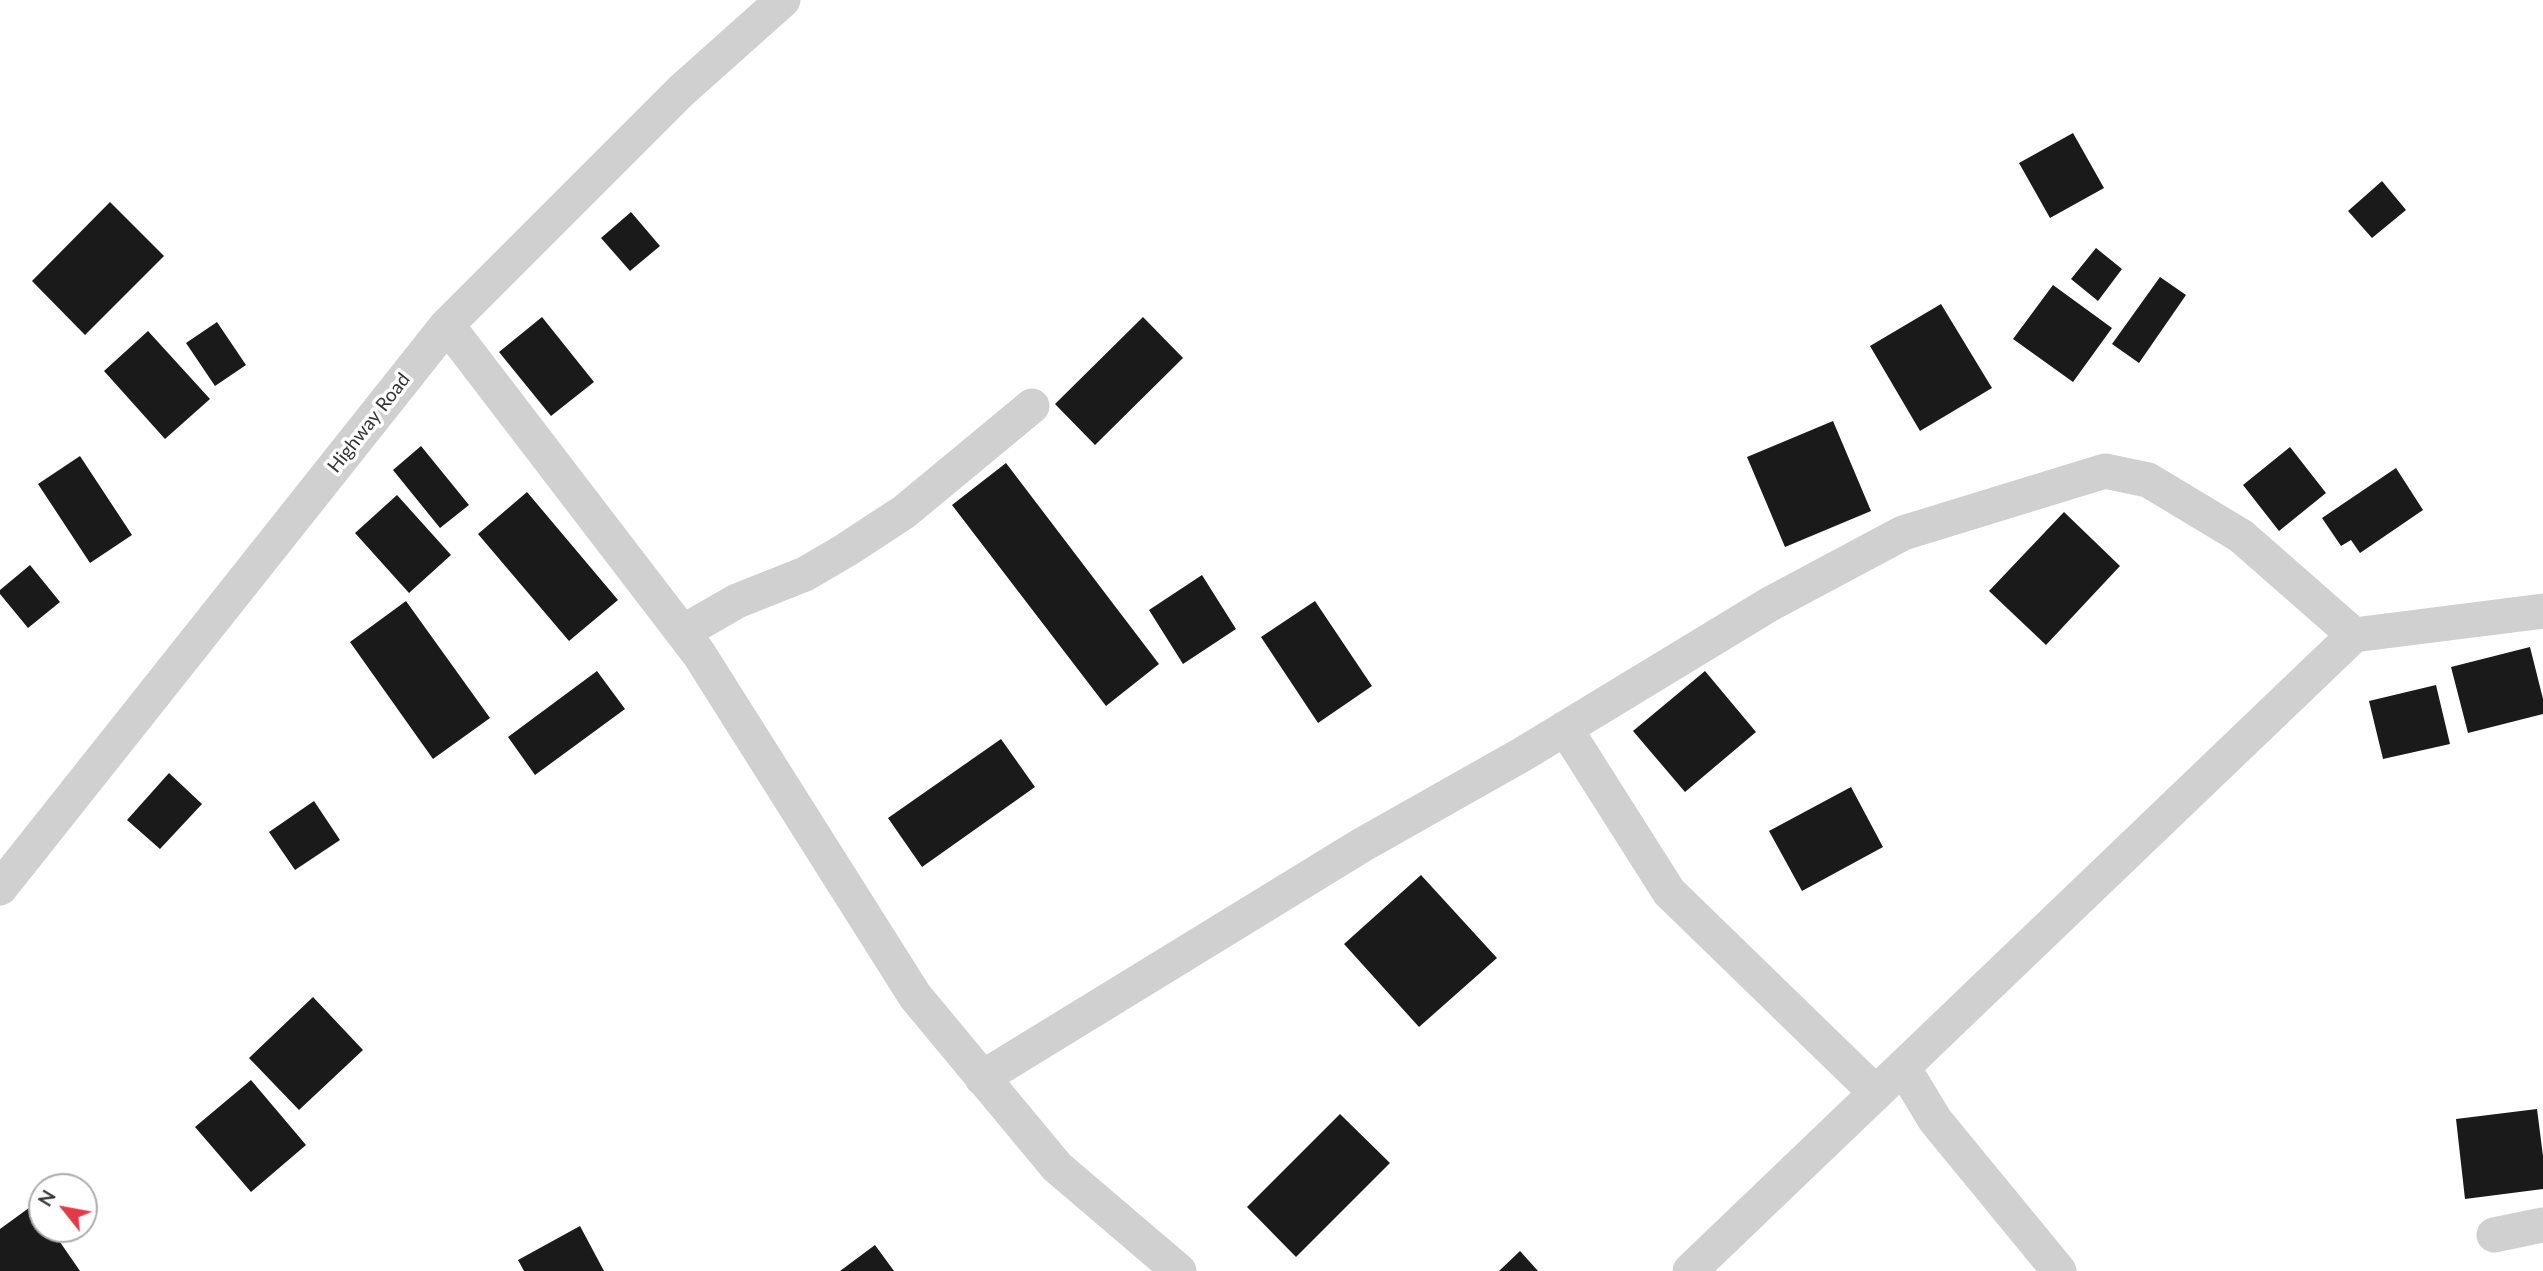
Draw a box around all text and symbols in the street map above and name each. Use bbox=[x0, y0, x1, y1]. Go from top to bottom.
street label: Highway Road bbox=[323, 369, 415, 477]
north arrow bbox=[28, 1173, 98, 1243]
text: N bbox=[33, 1186, 60, 1210]

